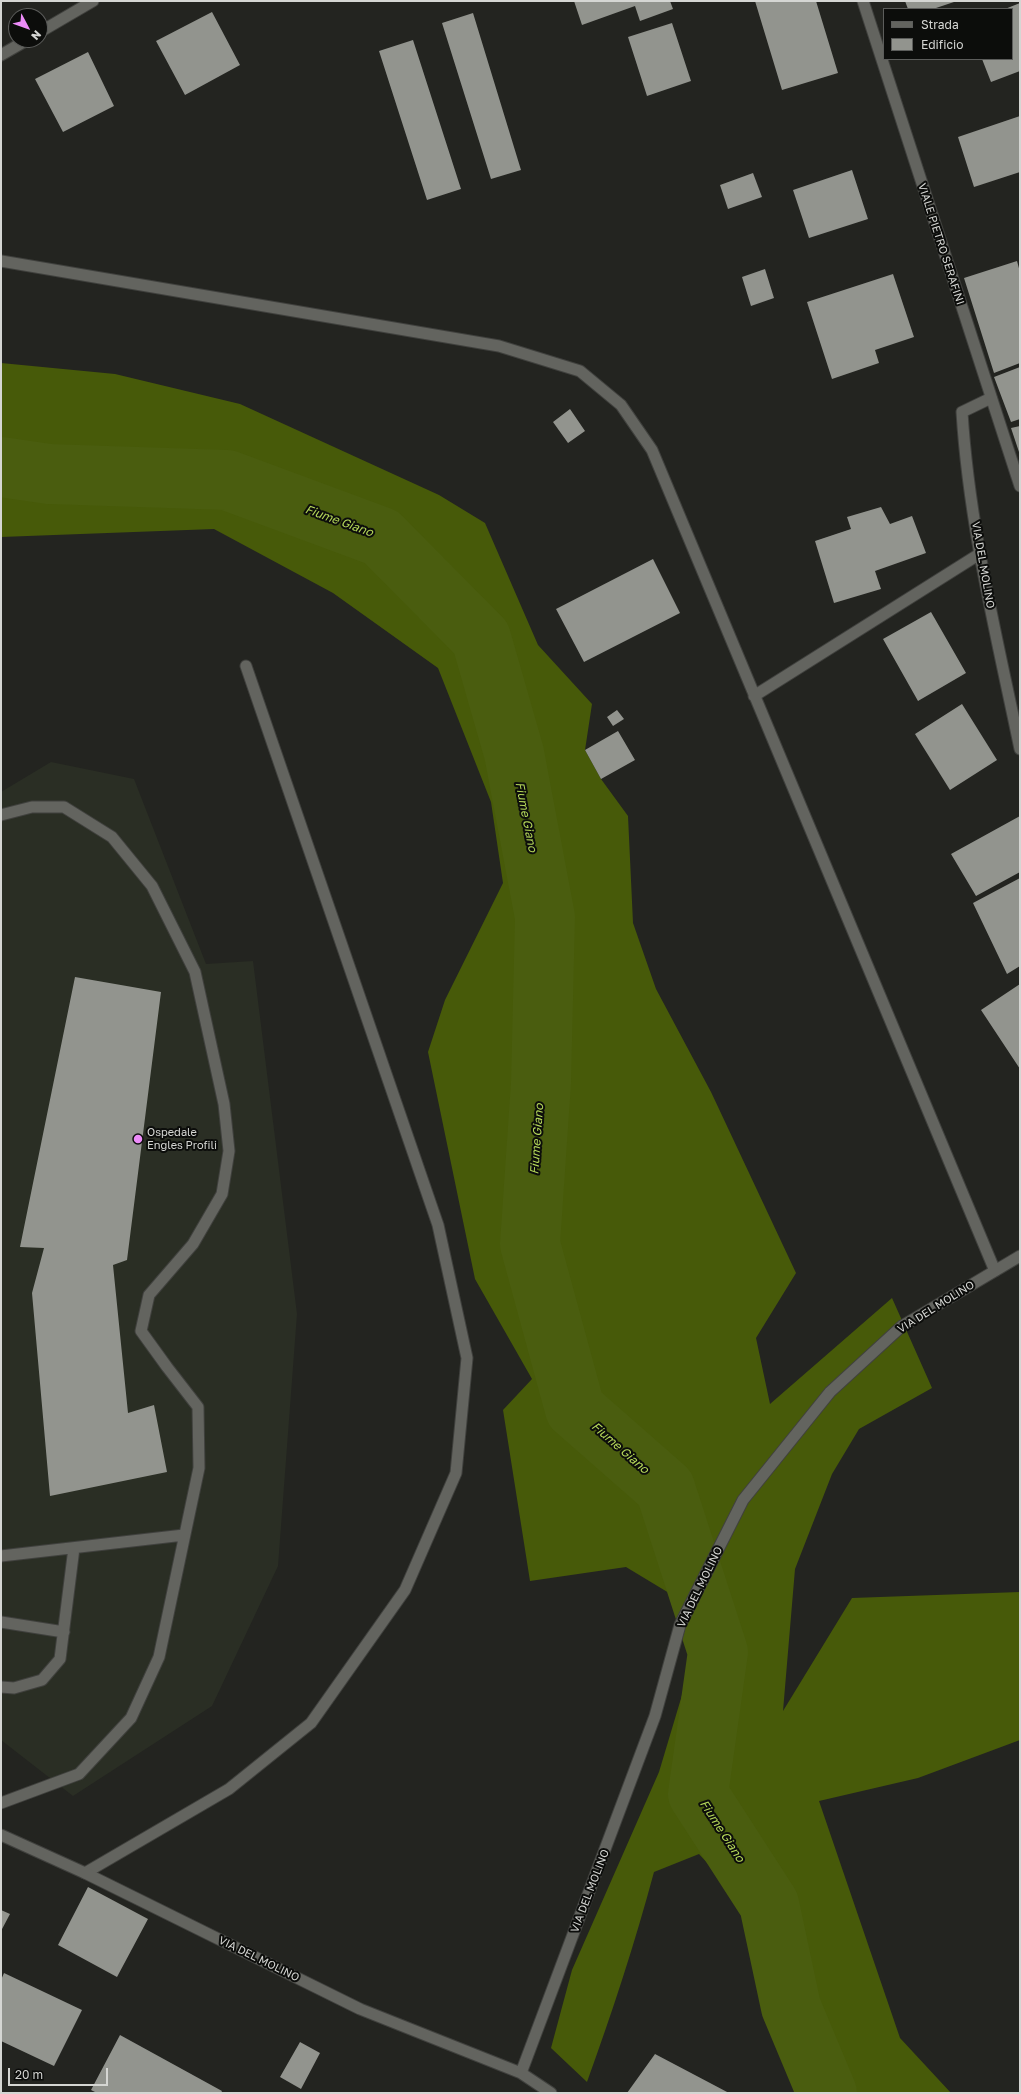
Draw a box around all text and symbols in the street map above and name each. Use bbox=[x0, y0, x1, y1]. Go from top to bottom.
north arrow bbox=[8, 8, 48, 48]
legend bbox=[883, 8, 1013, 60]
text: Strada bbox=[921, 17, 959, 32]
text: N bbox=[29, 28, 44, 43]
text: Edificio bbox=[921, 37, 963, 52]
street label: VIALE PIETRO SERAFINI bbox=[915, 182, 967, 306]
water label: Fiume Giano bbox=[303, 502, 375, 540]
street label: VIA DEL MOLINO bbox=[969, 520, 997, 610]
water label: Fiume Giano bbox=[512, 781, 540, 853]
water label: Fiume Giano bbox=[527, 1103, 547, 1175]
place label: Ospedale Engles Profili bbox=[147, 1126, 217, 1152]
marker: Ospedale Engles Profili bbox=[132, 1133, 144, 1145]
street label: VIA DEL MOLINO bbox=[895, 1278, 977, 1336]
water label: Fiume Giano bbox=[588, 1419, 652, 1477]
street label: VIA DEL MOLINO bbox=[675, 1544, 725, 1630]
water label: Fiume Giano bbox=[697, 1797, 747, 1865]
street label: VIA DEL MOLINO bbox=[568, 1847, 612, 1935]
street label: VIA DEL MOLINO bbox=[216, 1934, 302, 1984]
scale bar bbox=[10, 2060, 110, 2086]
text: 20 m bbox=[15, 2067, 43, 2082]

